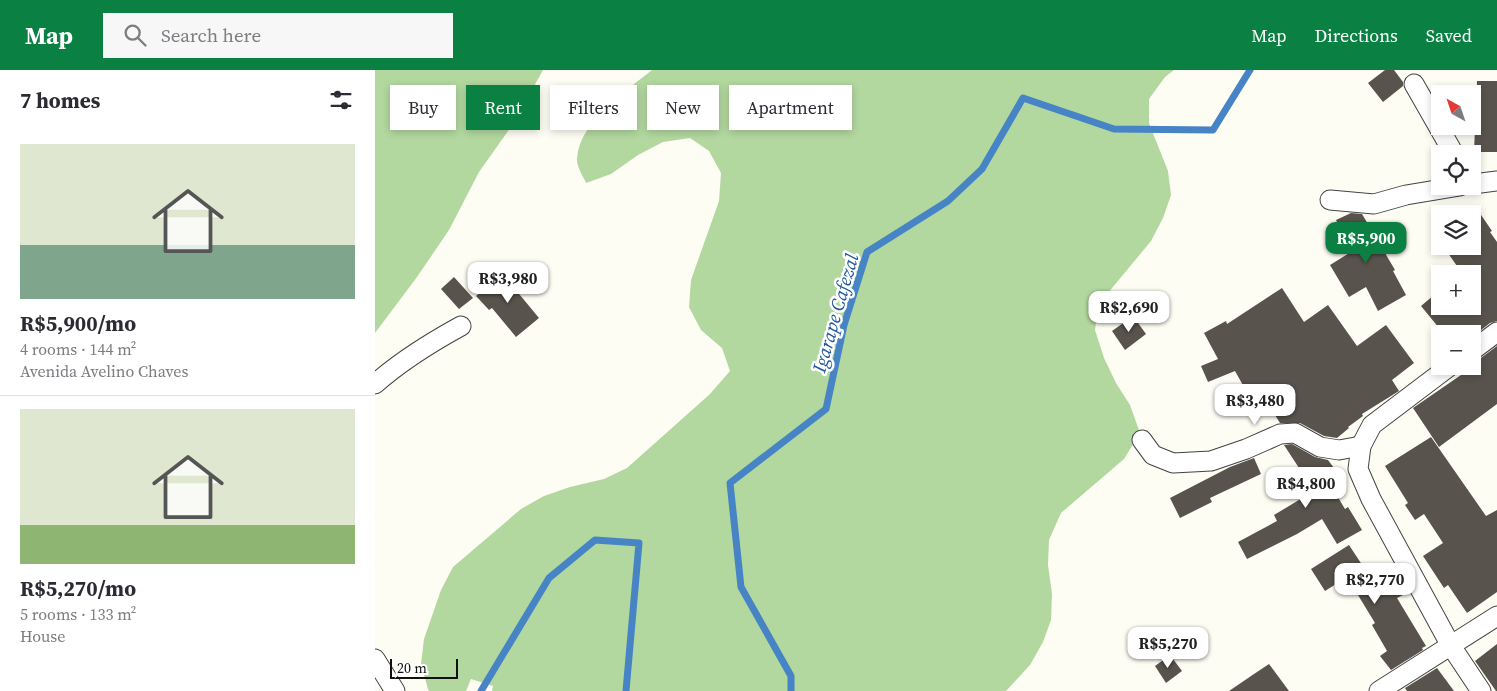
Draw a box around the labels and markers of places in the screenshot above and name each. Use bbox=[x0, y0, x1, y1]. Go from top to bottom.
pin: R$5,900 bbox=[1320, 222, 1412, 264]
pin: R$3,980 bbox=[462, 262, 554, 304]
pin: R$2,690 bbox=[1083, 290, 1175, 333]
pin: R$3,480 bbox=[1209, 384, 1301, 426]
pin: R$4,800 bbox=[1260, 466, 1352, 509]
pin: R$2,770 bbox=[1329, 562, 1421, 605]
pin: R$5,270 bbox=[1122, 626, 1214, 669]

